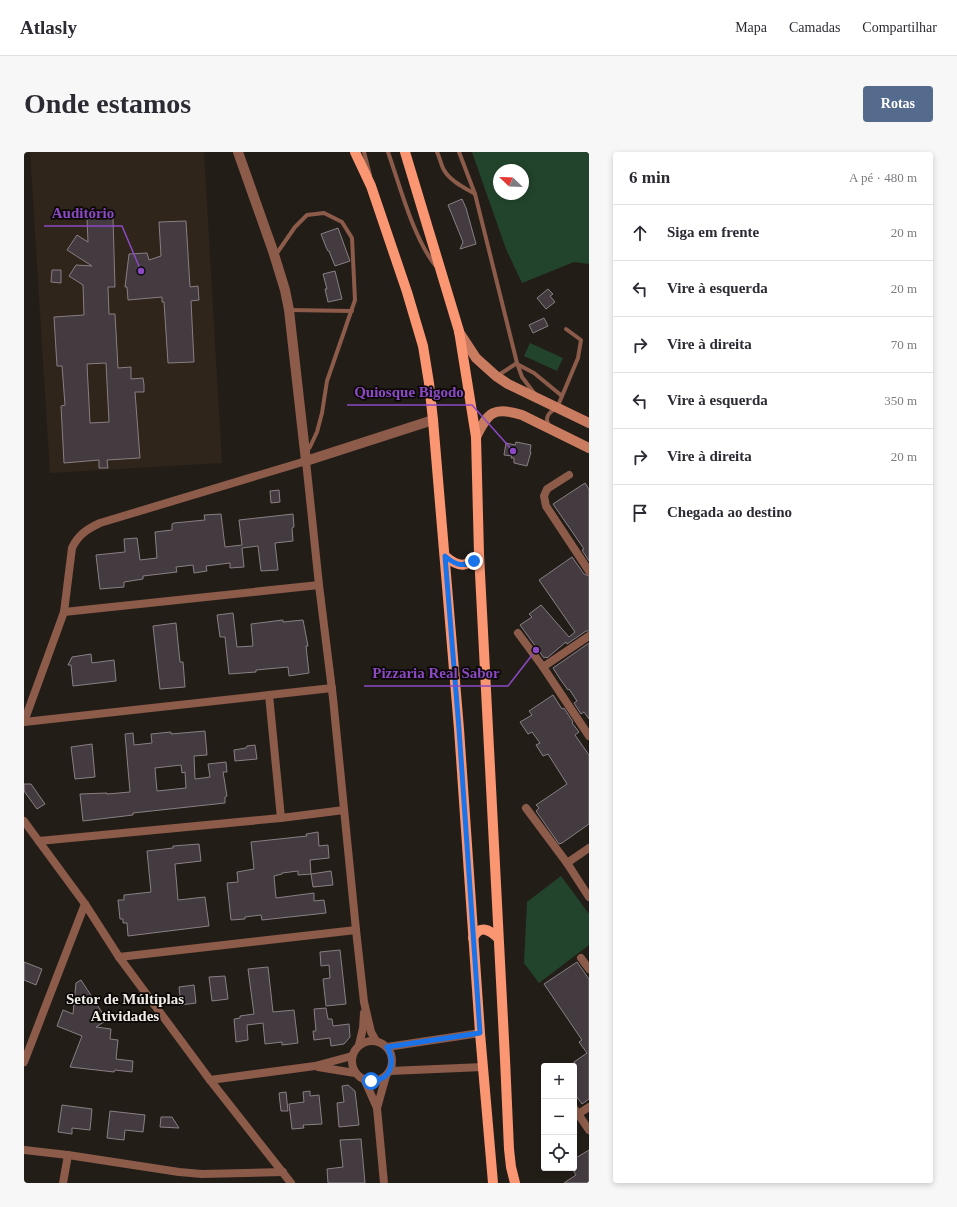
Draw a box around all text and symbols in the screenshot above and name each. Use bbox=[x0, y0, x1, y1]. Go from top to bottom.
text: Atlasly bbox=[20, 17, 77, 38]
text: Mapa bbox=[735, 20, 767, 35]
text: Camadas bbox=[789, 20, 840, 35]
text: Compartilhar bbox=[862, 20, 937, 35]
button: Rotas bbox=[863, 86, 933, 122]
text: Onde estamos bbox=[24, 88, 191, 119]
north arrow bbox=[493, 164, 529, 200]
text: 6 min bbox=[629, 168, 670, 187]
text: A pé · 480 m bbox=[849, 170, 917, 185]
callout: Auditório bbox=[44, 199, 122, 226]
text: Auditório bbox=[52, 205, 114, 221]
icon: ahead bbox=[629, 222, 651, 244]
text: Siga em frente bbox=[667, 224, 759, 240]
text: 20 m bbox=[891, 225, 917, 240]
icon: left bbox=[629, 278, 651, 300]
text: Vire à esquerda bbox=[667, 280, 768, 296]
text: 20 m bbox=[891, 281, 917, 296]
icon: right bbox=[629, 334, 651, 356]
text: Vire à direita bbox=[667, 336, 752, 352]
text: 70 m bbox=[891, 337, 917, 352]
callout: Quiosque Bigodo bbox=[347, 378, 472, 405]
text: Quiosque Bigodo bbox=[354, 384, 464, 400]
icon: left bbox=[629, 390, 651, 412]
text: Vire à esquerda bbox=[667, 392, 768, 408]
text: 350 m bbox=[884, 393, 917, 408]
icon: right bbox=[629, 446, 651, 468]
text: Vire à direita bbox=[667, 448, 752, 464]
text: 20 m bbox=[891, 449, 917, 464]
icon: arrive bbox=[629, 502, 651, 524]
text: Chegada ao destino bbox=[667, 504, 792, 520]
route end bbox=[465, 552, 483, 570]
callout: Pizzaria Real Sabor bbox=[364, 659, 508, 686]
text: Pizzaria Real Sabor bbox=[372, 665, 500, 681]
district label: Setor de Múltiplas Atividades bbox=[66, 991, 184, 1024]
map controls bbox=[541, 1063, 577, 1171]
button: + bbox=[541, 1063, 577, 1099]
route start bbox=[362, 1072, 380, 1090]
button: − bbox=[541, 1099, 577, 1135]
button: locate bbox=[541, 1135, 577, 1171]

